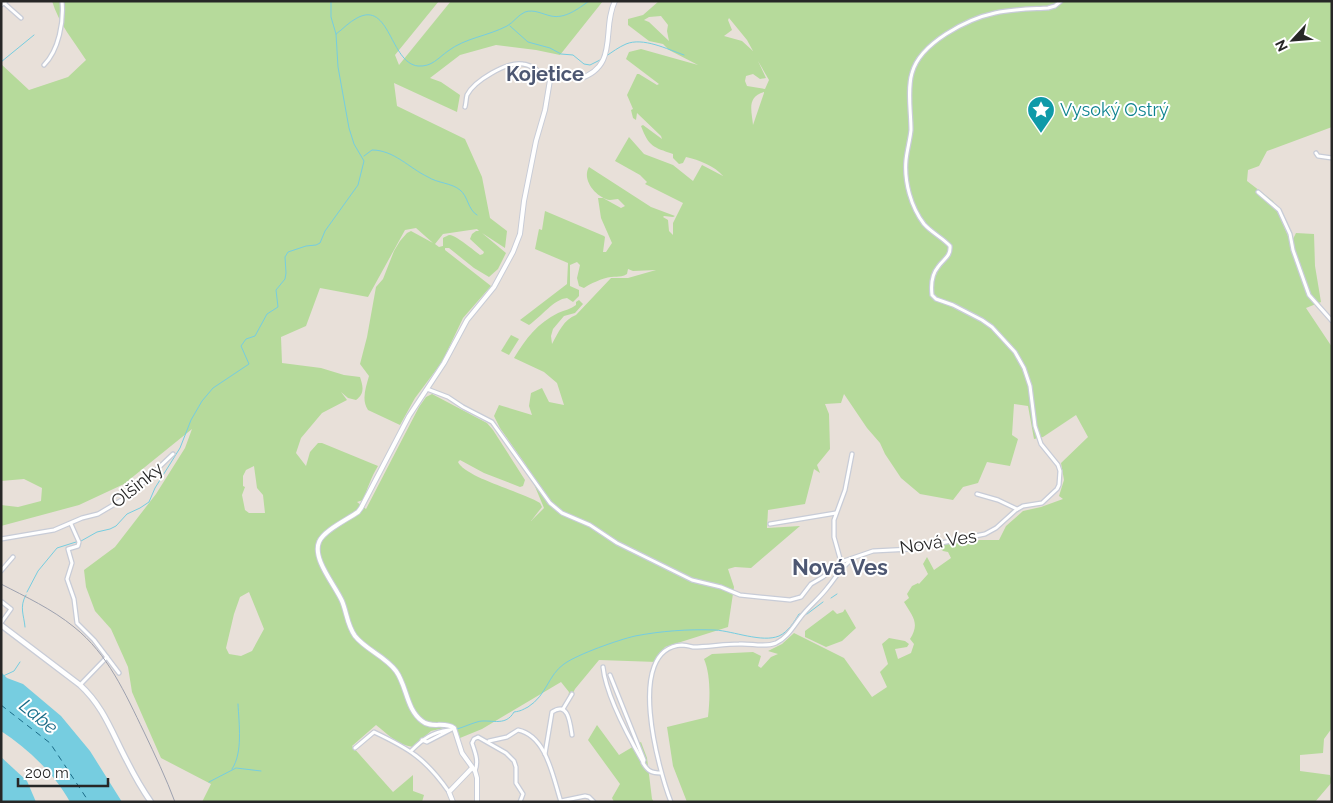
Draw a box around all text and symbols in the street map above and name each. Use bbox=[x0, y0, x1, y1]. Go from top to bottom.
north arrow bbox=[1268, 15, 1318, 65]
text: N bbox=[1272, 37, 1291, 54]
district label: Kojetice bbox=[506, 62, 584, 86]
place icon: Vysoký Ostrý bbox=[1026, 95, 1056, 134]
place label: Vysoký Ostrý bbox=[1060, 99, 1169, 120]
street label: Olšinky bbox=[106, 457, 167, 512]
street label: Nová Ves bbox=[898, 525, 978, 558]
district label: Nová Ves bbox=[792, 554, 888, 580]
water label: Labe bbox=[15, 694, 63, 738]
scale bar bbox=[18, 756, 108, 788]
text: 200 m bbox=[25, 764, 69, 782]

